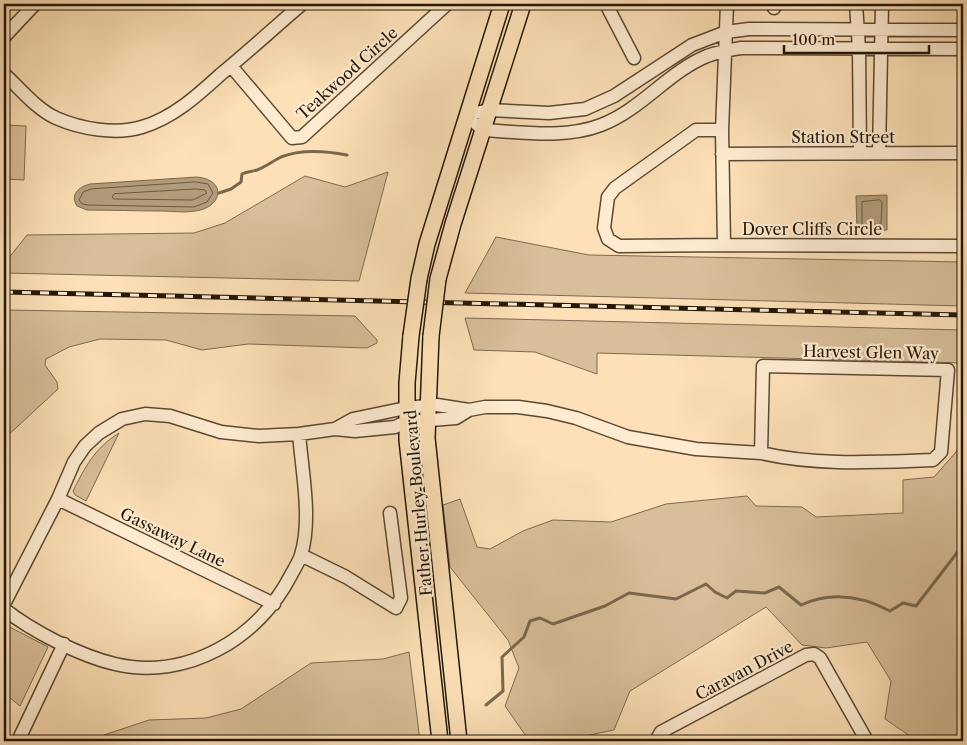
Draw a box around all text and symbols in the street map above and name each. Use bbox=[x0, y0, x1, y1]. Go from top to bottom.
street label: Teakwood Circle bbox=[292, 22, 402, 124]
scale bar bbox=[784, 22, 930, 54]
text: 100 m bbox=[792, 30, 835, 49]
street label: Station Street bbox=[791, 127, 895, 147]
street label: Dover Cliffs Circle bbox=[742, 219, 882, 239]
street label: Harvest Glen Way bbox=[803, 341, 940, 363]
street label: Father Hurley Boulevard bbox=[400, 409, 436, 597]
street label: Gassaway Lane bbox=[117, 503, 229, 571]
street label: Caravan Drive bbox=[692, 636, 796, 704]

